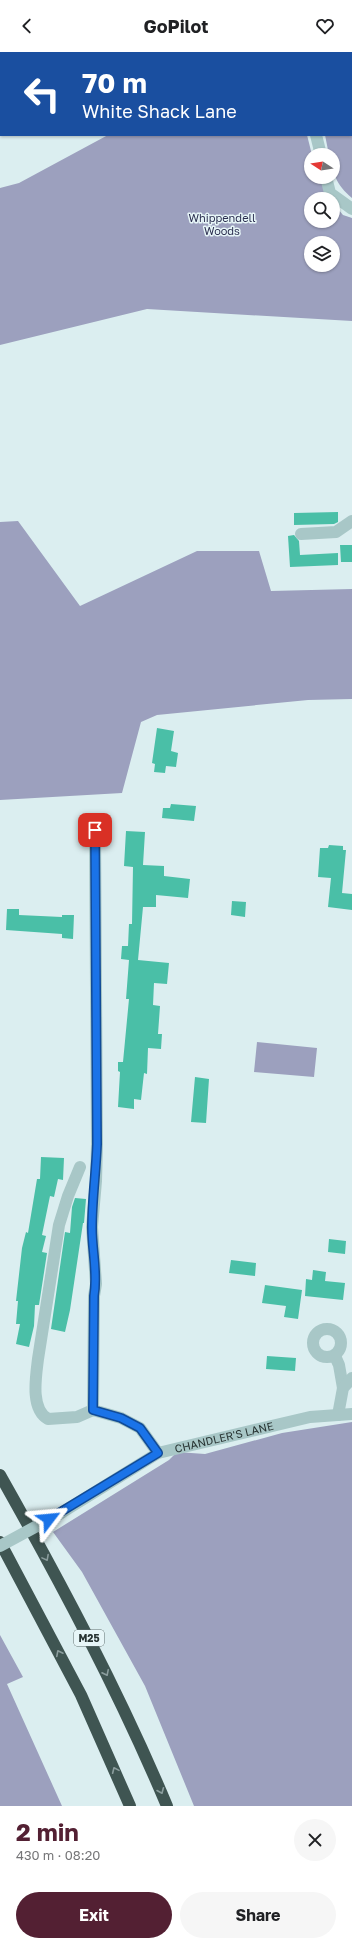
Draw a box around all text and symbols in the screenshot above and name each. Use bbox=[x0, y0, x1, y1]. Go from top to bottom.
icon: back bbox=[16, 15, 38, 37]
text: GoPilot bbox=[144, 15, 208, 37]
icon: heart bbox=[314, 15, 336, 37]
text: 70 m bbox=[82, 66, 147, 99]
icon: left bbox=[16, 68, 68, 120]
text: White Shack Lane bbox=[82, 100, 237, 122]
north arrow bbox=[304, 148, 340, 184]
map controls bbox=[304, 148, 340, 272]
button: search bbox=[304, 192, 340, 228]
park label: Whippendell Woods bbox=[188, 211, 256, 237]
button: layers bbox=[304, 236, 340, 272]
pin bbox=[78, 813, 112, 847]
icon: arrive bbox=[84, 819, 106, 841]
street label: CHANDLER'S LANE bbox=[173, 1419, 275, 1455]
position arrow bbox=[28, 1498, 70, 1540]
one-way arrow bbox=[41, 1554, 48, 1561]
road number: M25 bbox=[74, 1630, 104, 1646]
one-way arrow bbox=[56, 1650, 64, 1657]
one-way arrow bbox=[101, 1669, 109, 1676]
one-way arrow bbox=[112, 1767, 120, 1774]
one-way arrow bbox=[156, 1788, 164, 1795]
text: 2 min bbox=[16, 1817, 79, 1846]
button: close bbox=[294, 1819, 336, 1861]
text: 430 m · 08:20 bbox=[16, 1847, 100, 1863]
button: Exit bbox=[16, 1892, 172, 1938]
button: Share bbox=[180, 1892, 336, 1938]

